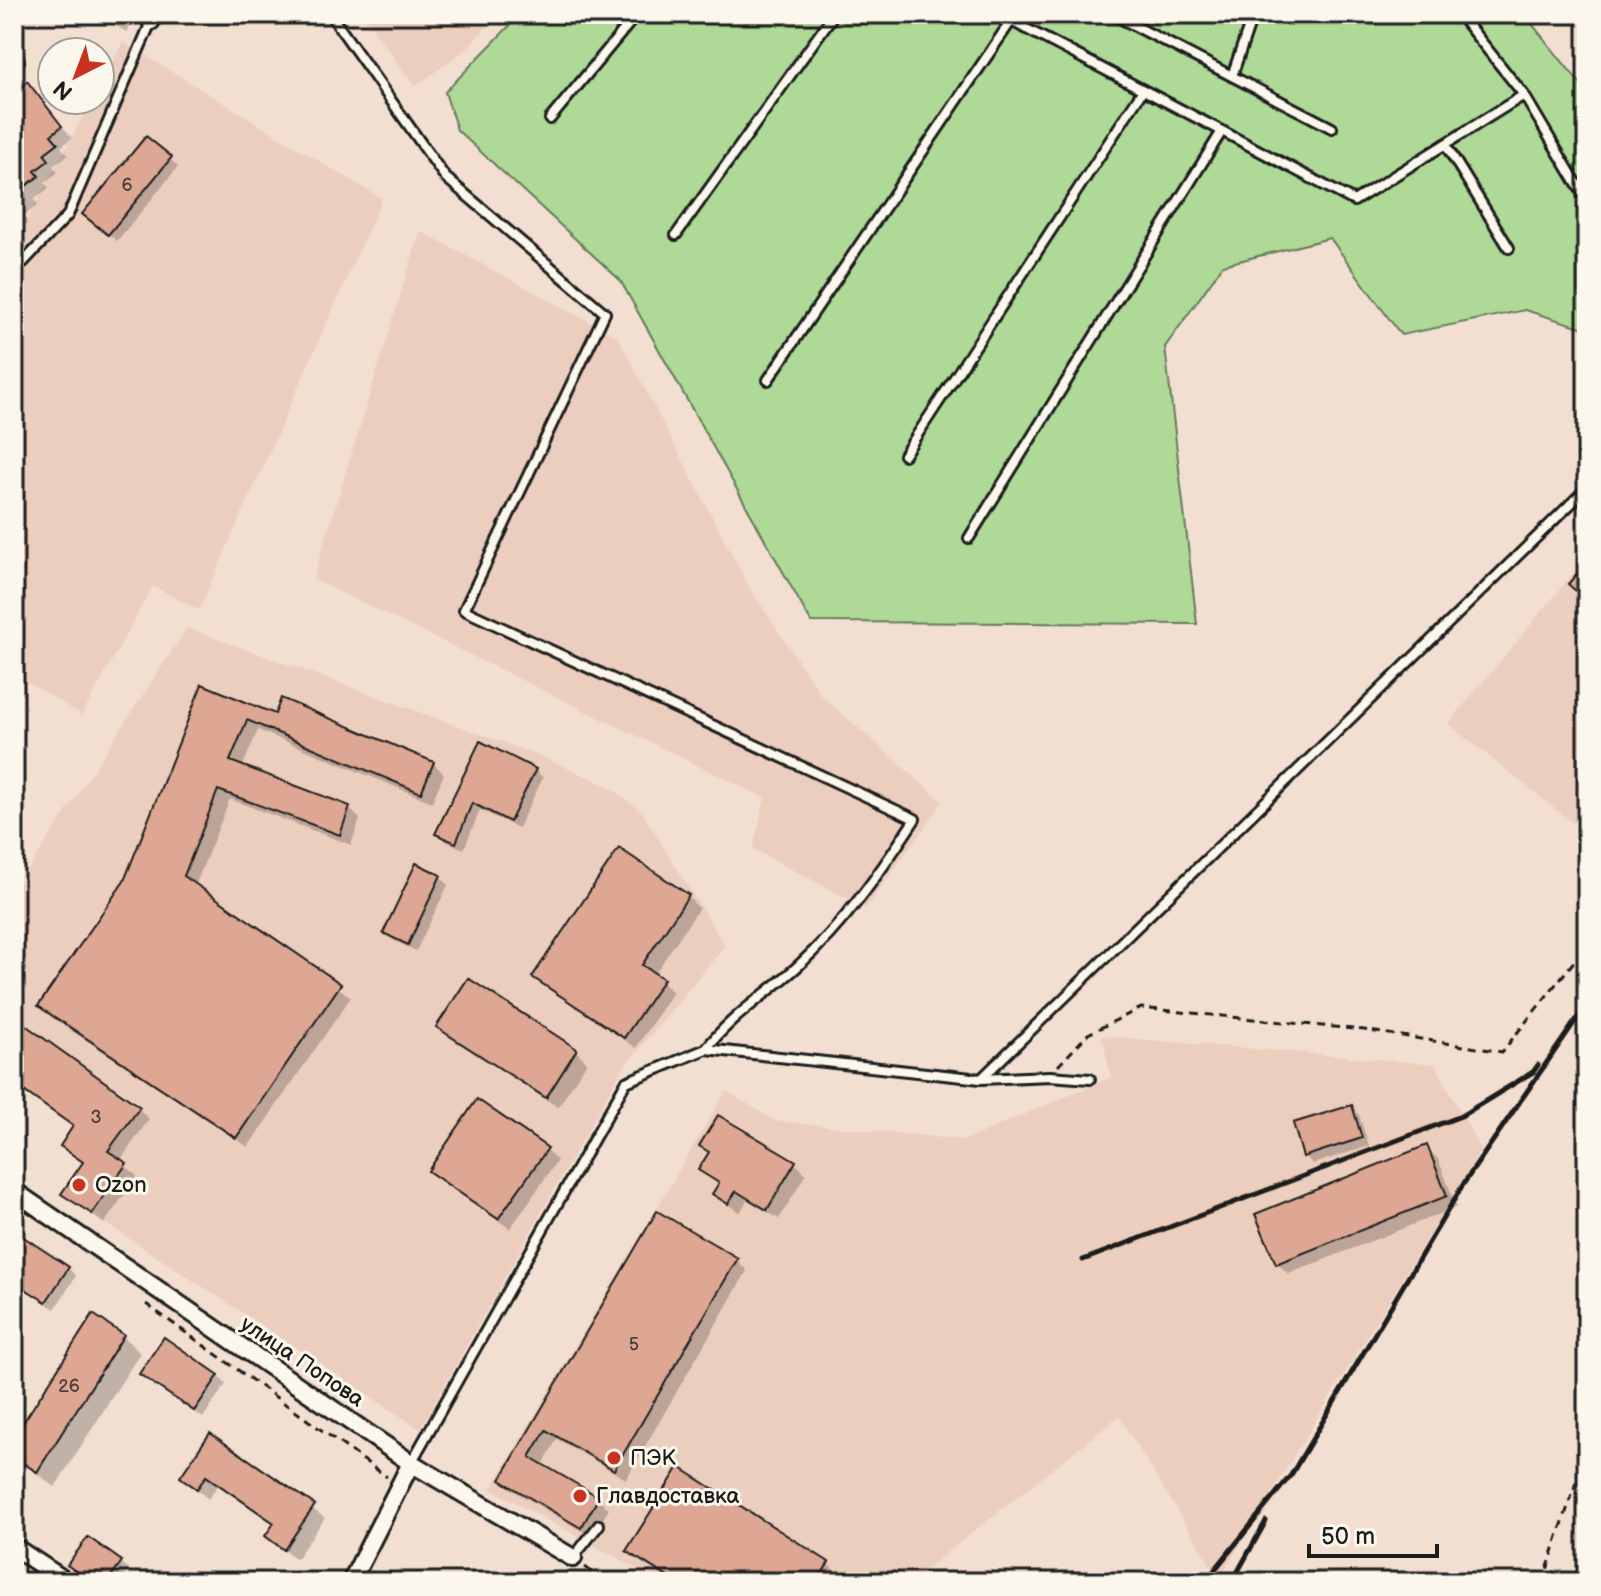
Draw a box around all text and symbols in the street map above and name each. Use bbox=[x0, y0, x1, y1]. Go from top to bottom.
north arrow bbox=[36, 36, 116, 116]
text: N bbox=[48, 74, 79, 105]
house number: 6 bbox=[122, 175, 133, 196]
house number: 3 bbox=[90, 1107, 102, 1128]
place label: Ozon bbox=[95, 1172, 147, 1199]
marker: Ozon bbox=[70, 1176, 88, 1194]
street label: улица Попова bbox=[235, 1311, 369, 1413]
house number: 5 bbox=[629, 1334, 639, 1355]
house number: 26 bbox=[58, 1376, 80, 1397]
place label: ПЭК bbox=[630, 1445, 676, 1472]
marker: ПЭК bbox=[605, 1449, 623, 1467]
place label: Главдоставка bbox=[596, 1483, 739, 1510]
marker: Главдоставка bbox=[571, 1487, 589, 1505]
scale bar bbox=[1309, 1508, 1437, 1558]
text: 50 m bbox=[1321, 1522, 1375, 1551]

